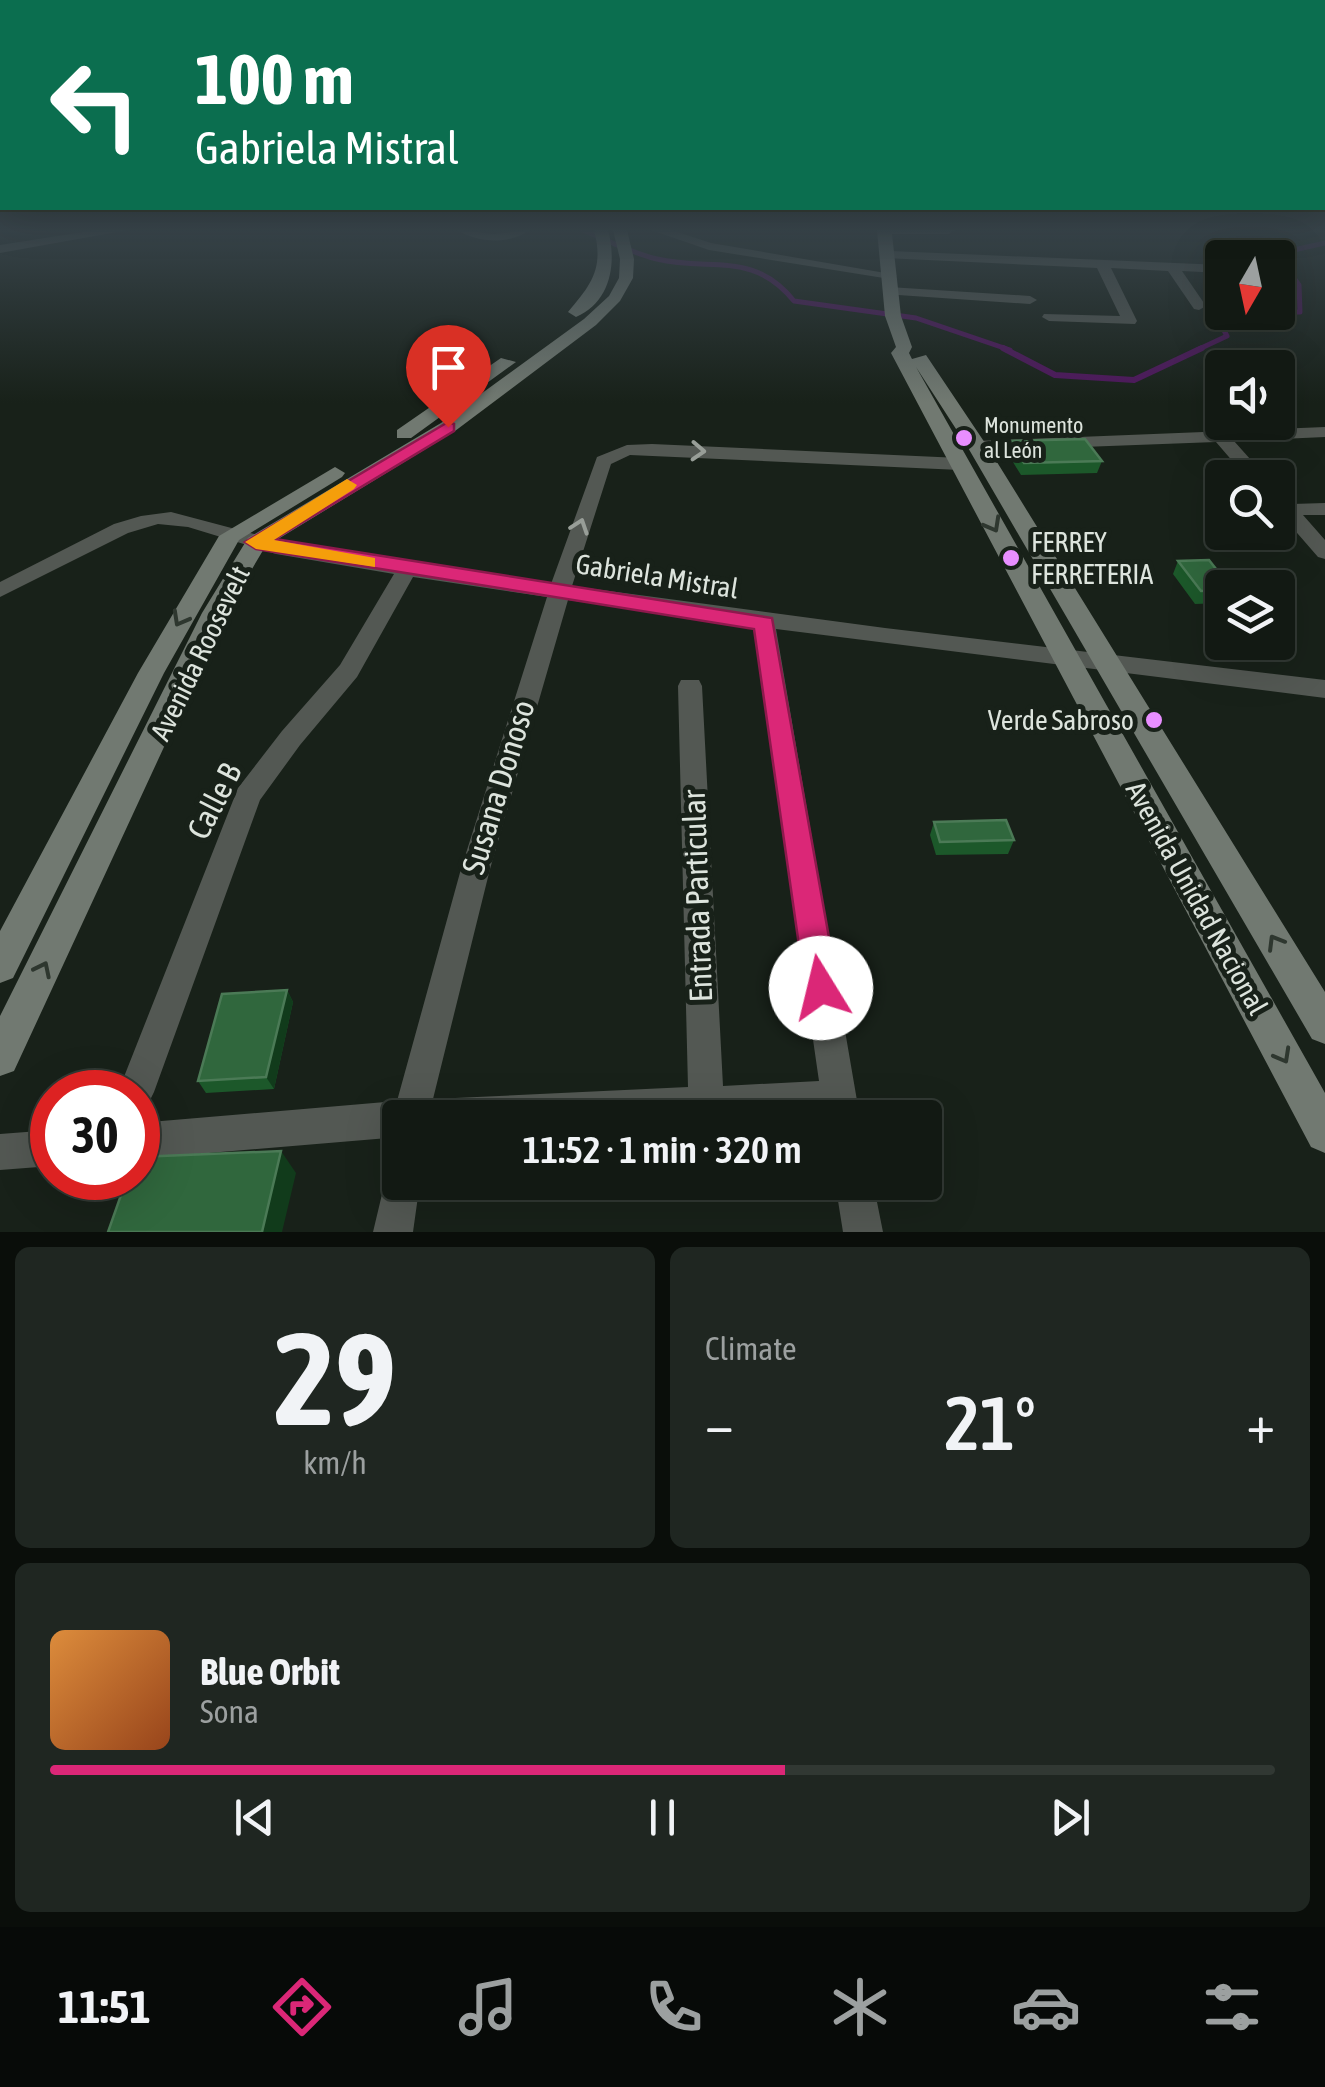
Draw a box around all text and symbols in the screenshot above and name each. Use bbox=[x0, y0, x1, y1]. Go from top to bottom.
text: 100 m bbox=[195, 39, 354, 119]
icon: left bbox=[30, 40, 160, 170]
text: Gabriela Mistral bbox=[195, 122, 459, 174]
north arrow bbox=[1205, 240, 1295, 330]
map controls bbox=[1205, 240, 1295, 660]
pin bbox=[406, 325, 491, 428]
icon: arrive bbox=[421, 340, 476, 395]
button: sound bbox=[1205, 350, 1295, 440]
place label: Monumento al León bbox=[984, 412, 1083, 463]
marker: Monumento al León bbox=[953, 427, 975, 449]
one-way arrow bbox=[691, 440, 707, 461]
button: search bbox=[1205, 460, 1295, 550]
one-way arrow bbox=[980, 514, 1000, 532]
one-way arrow bbox=[569, 519, 589, 536]
place label: FERREY FERRETERIA bbox=[1031, 526, 1154, 590]
street label: Gabriela Mistral bbox=[573, 547, 741, 605]
marker: FERREY FERRETERIA bbox=[1000, 547, 1022, 569]
street label: Avenida Roosevelt bbox=[144, 561, 256, 745]
button: layers bbox=[1205, 570, 1295, 660]
one-way arrow bbox=[173, 609, 193, 627]
street label: Susana Donoso bbox=[454, 696, 542, 878]
place label: Verde Sabroso bbox=[988, 704, 1134, 736]
marker: Verde Sabroso bbox=[1143, 709, 1165, 731]
street label: Calle B bbox=[179, 757, 249, 845]
street label: Avenida Unidad Nacional bbox=[1120, 776, 1275, 1021]
street label: Entrada Particular bbox=[675, 789, 719, 1003]
one-way arrow bbox=[1268, 935, 1287, 953]
position arrow bbox=[769, 936, 873, 1040]
one-way arrow bbox=[31, 962, 50, 980]
one-way arrow bbox=[1270, 1045, 1290, 1063]
speed limit sign: 30 bbox=[30, 1070, 160, 1200]
text: 11:52 · 1 min · 320 m bbox=[522, 1128, 802, 1171]
text: 29 bbox=[274, 1304, 396, 1453]
text: Climate bbox=[705, 1330, 797, 1367]
text: 21° bbox=[944, 1380, 1036, 1466]
text: − bbox=[705, 1392, 734, 1455]
text: + bbox=[1246, 1392, 1275, 1455]
text: km/h bbox=[303, 1444, 367, 1481]
text: Blue Orbit bbox=[200, 1650, 340, 1693]
text: Sona bbox=[200, 1693, 259, 1730]
icon: previous bbox=[227, 1790, 282, 1845]
icon: pause bbox=[635, 1790, 690, 1845]
icon: next bbox=[1043, 1790, 1098, 1845]
icon: directions bbox=[267, 1972, 337, 2042]
icon: music bbox=[453, 1972, 523, 2042]
icon: phone bbox=[639, 1972, 709, 2042]
icon: climate bbox=[825, 1972, 895, 2042]
icon: car bbox=[1011, 1972, 1081, 2042]
icon: filters bbox=[1197, 1972, 1267, 2042]
text: 11:51 bbox=[58, 1981, 151, 2033]

